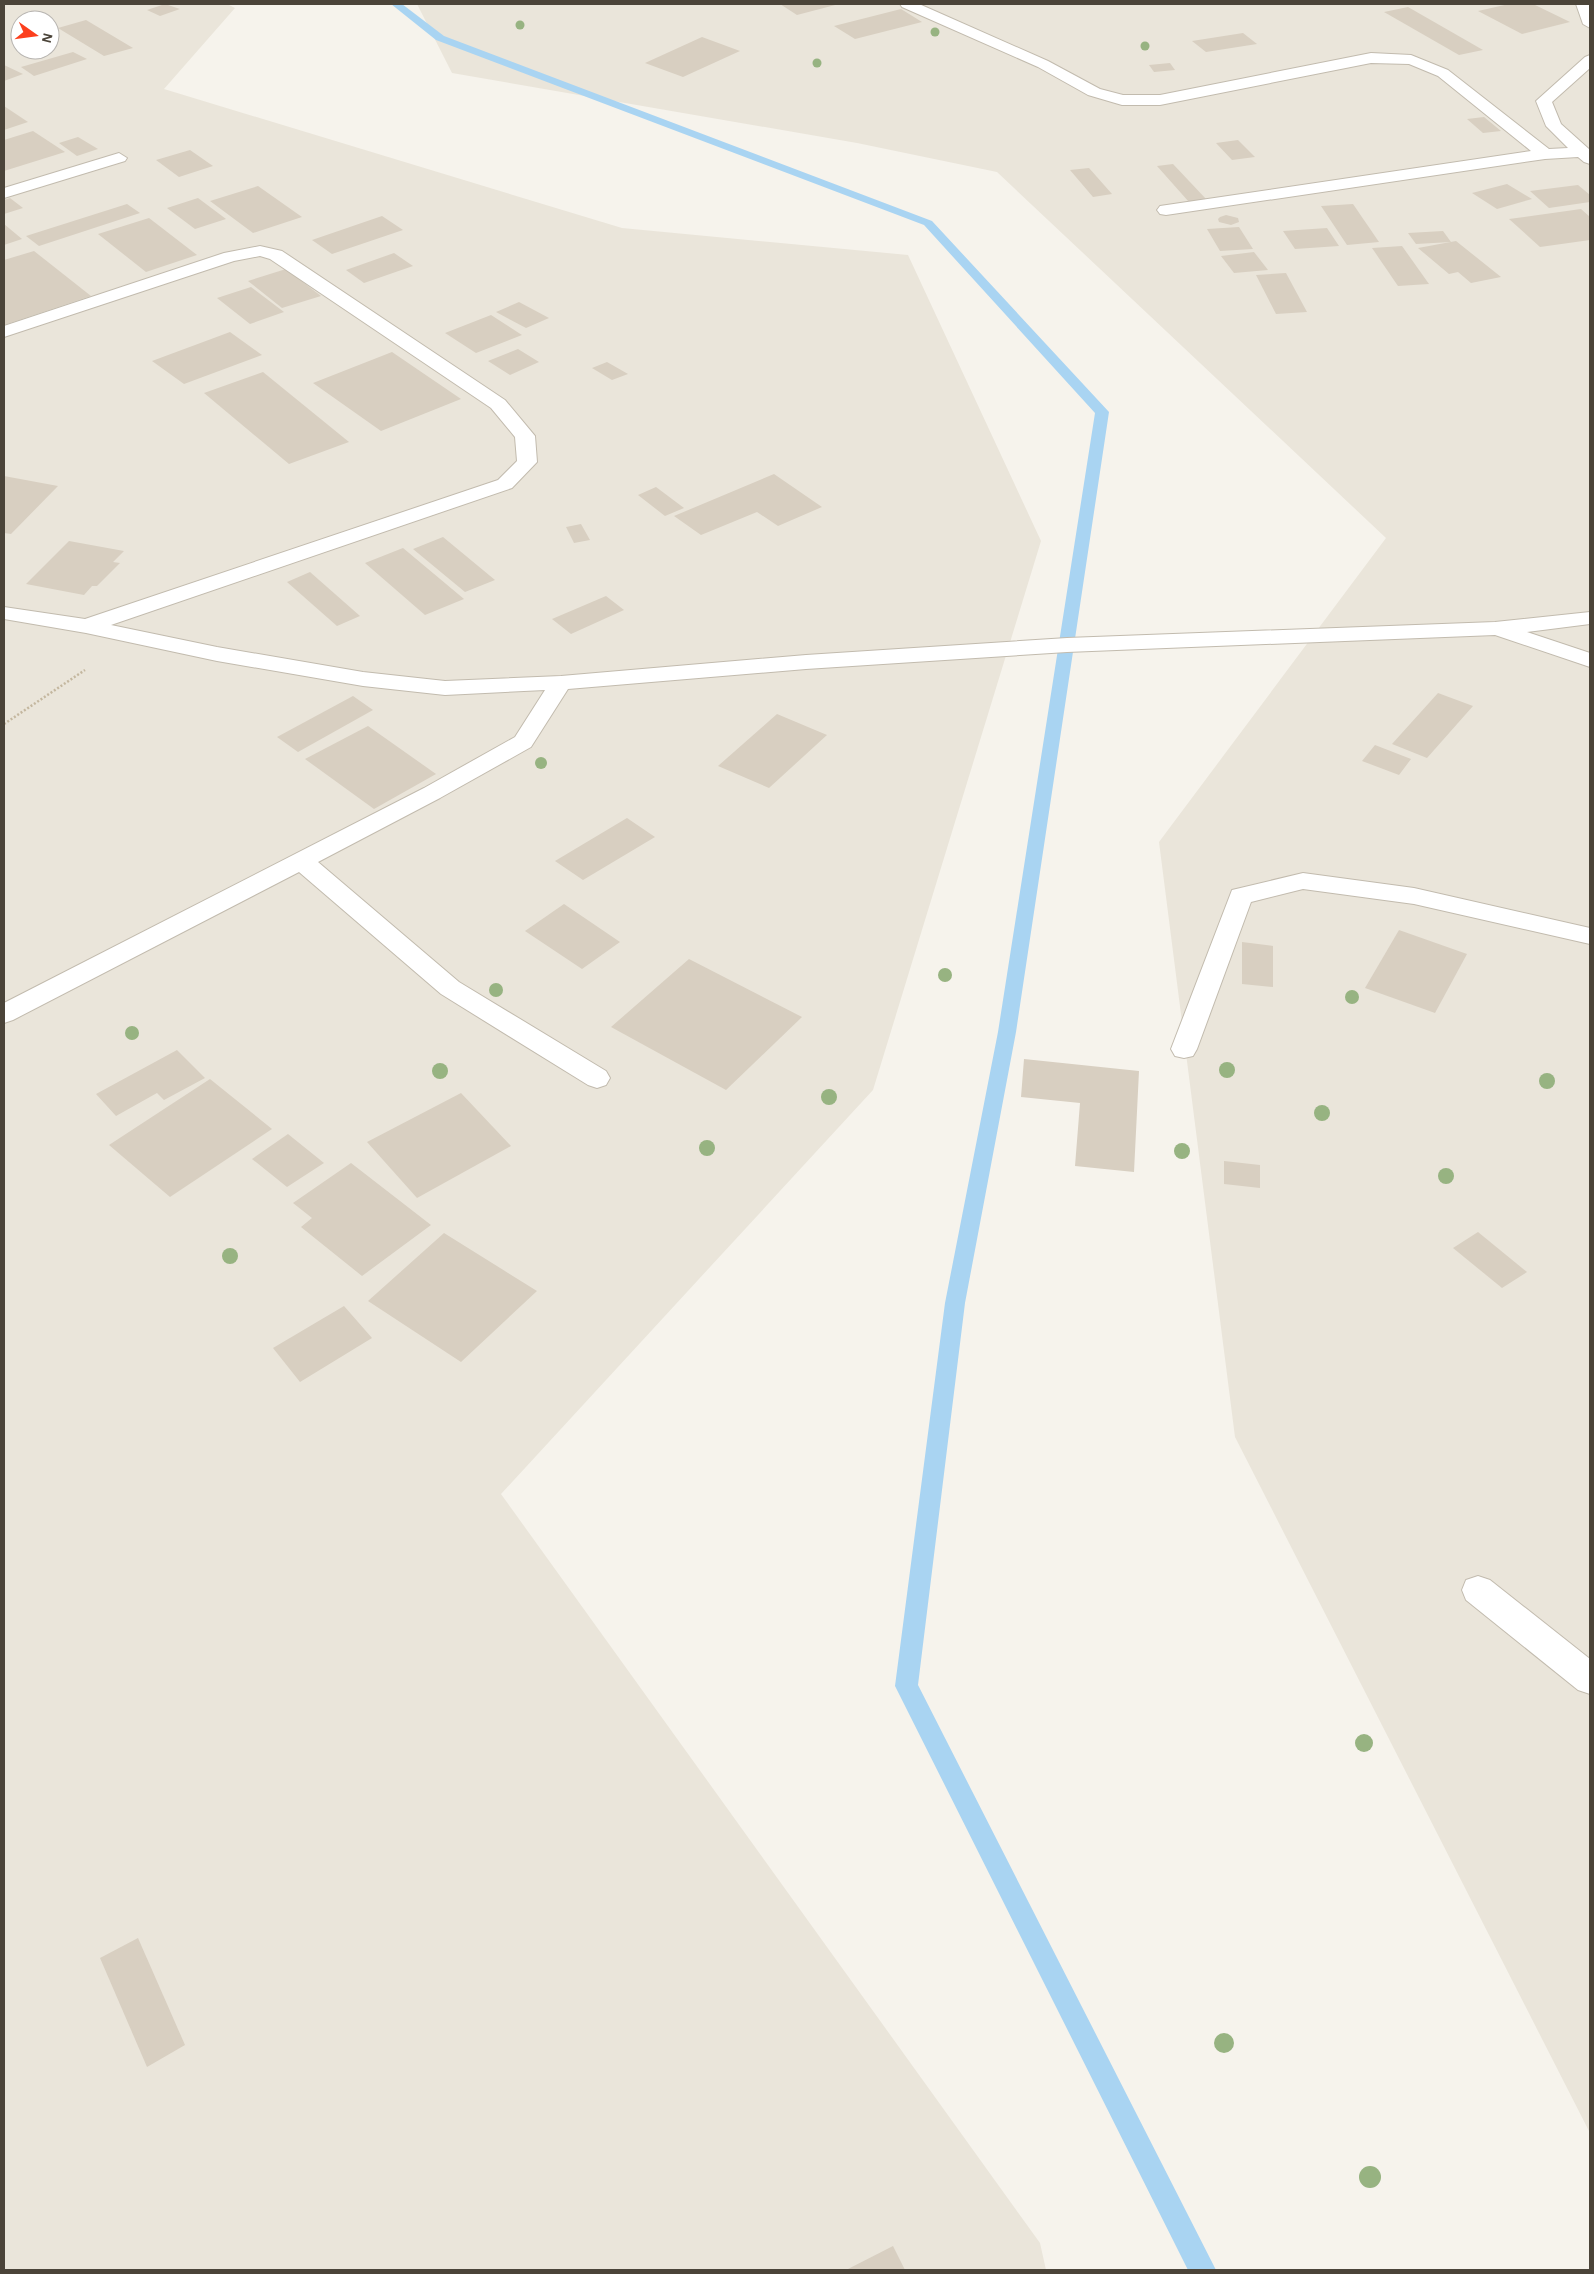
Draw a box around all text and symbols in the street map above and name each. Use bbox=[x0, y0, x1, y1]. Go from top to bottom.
north arrow bbox=[10, 10, 60, 60]
text: N bbox=[39, 31, 55, 44]

